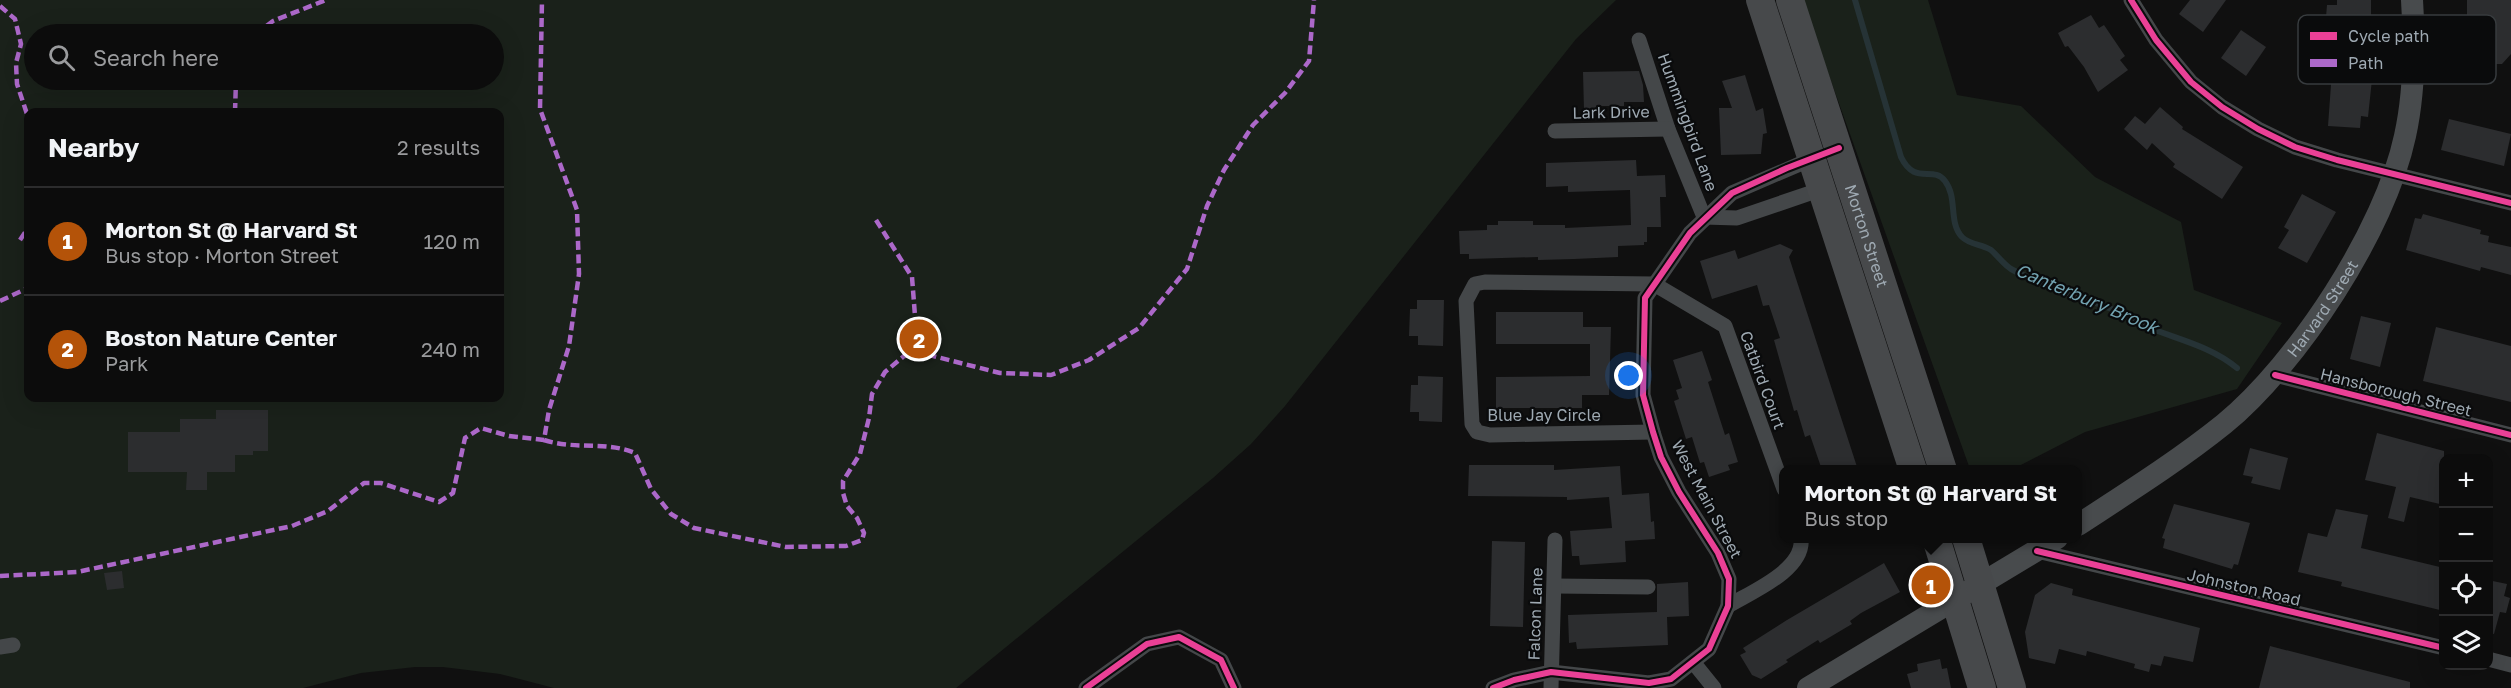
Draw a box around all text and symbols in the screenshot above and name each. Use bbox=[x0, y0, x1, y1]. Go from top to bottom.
legend bbox=[2298, 15, 2496, 84]
search box bbox=[24, 24, 504, 90]
text: Cycle path bbox=[2348, 26, 2429, 46]
icon: search bbox=[45, 41, 78, 74]
text: Search here bbox=[93, 44, 219, 71]
street label: Hummingbird Lane bbox=[1654, 50, 1722, 194]
text: Path bbox=[2348, 53, 2383, 73]
street label: Lark Drive bbox=[1572, 101, 1650, 123]
text: Nearby bbox=[48, 132, 139, 163]
text: 2 results bbox=[397, 135, 480, 159]
street label: Morton Street bbox=[1841, 182, 1893, 290]
text: Morton St @ Harvard St bbox=[105, 216, 358, 243]
text: 1 bbox=[62, 229, 73, 253]
text: 120 m bbox=[424, 229, 480, 253]
text: Bus stop · Morton Street bbox=[105, 243, 339, 267]
street label: Harvard Street bbox=[2282, 256, 2362, 361]
water label: Canterbury Brook bbox=[2013, 258, 2164, 339]
pin: 2 bbox=[900, 316, 938, 362]
text: Boston Nature Center bbox=[105, 324, 337, 351]
street label: Catbird Court bbox=[1736, 328, 1790, 432]
text: 2 bbox=[61, 337, 74, 361]
text: 240 m bbox=[421, 337, 480, 361]
text: Park bbox=[105, 351, 148, 375]
your location bbox=[1614, 361, 1643, 390]
street label: Hansborough Street bbox=[2318, 364, 2474, 420]
street label: Blue Jay Circle bbox=[1487, 405, 1601, 425]
street label: West Main Street bbox=[1667, 436, 1747, 562]
map controls bbox=[2439, 454, 2493, 670]
button: + bbox=[2439, 454, 2493, 508]
popup bbox=[1779, 465, 2082, 543]
text: Morton St @ Harvard St bbox=[1804, 479, 2057, 506]
text: Bus stop bbox=[1804, 506, 1888, 530]
button: − bbox=[2439, 508, 2493, 562]
pin: 1 bbox=[1912, 562, 1950, 608]
button: locate bbox=[2439, 562, 2493, 616]
street label: Johnston Road bbox=[2185, 564, 2303, 610]
street label: Falcon Lane bbox=[1523, 567, 1547, 661]
button: layers bbox=[2439, 616, 2493, 670]

